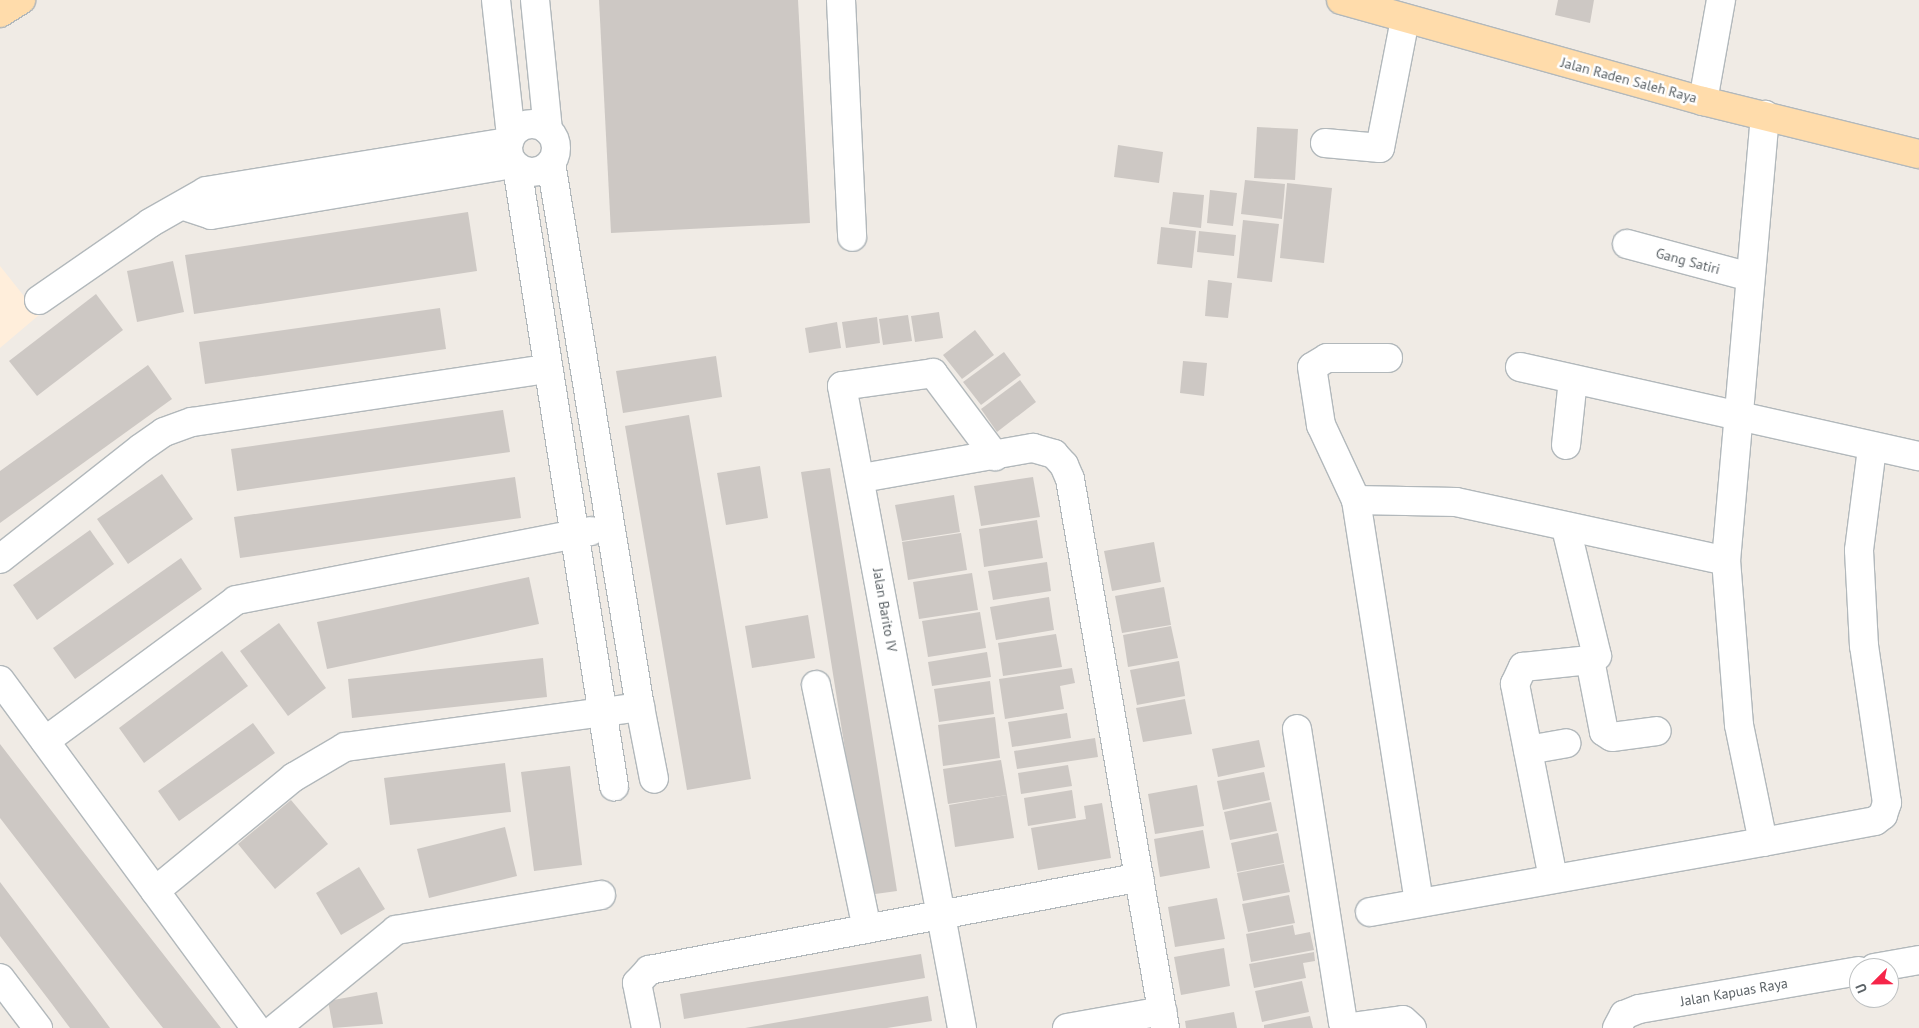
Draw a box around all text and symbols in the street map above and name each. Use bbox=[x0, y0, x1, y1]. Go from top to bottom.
street label: Jalan Raden Saleh Raya bbox=[1559, 54, 1699, 106]
street label: Gang Satiri bbox=[1654, 244, 1722, 278]
street label: Jalan Barito IV bbox=[869, 567, 901, 653]
north arrow bbox=[1849, 958, 1899, 1008]
street label: Jalan Kapuas Raya bbox=[1679, 974, 1789, 1010]
text: U bbox=[1851, 981, 1871, 996]

